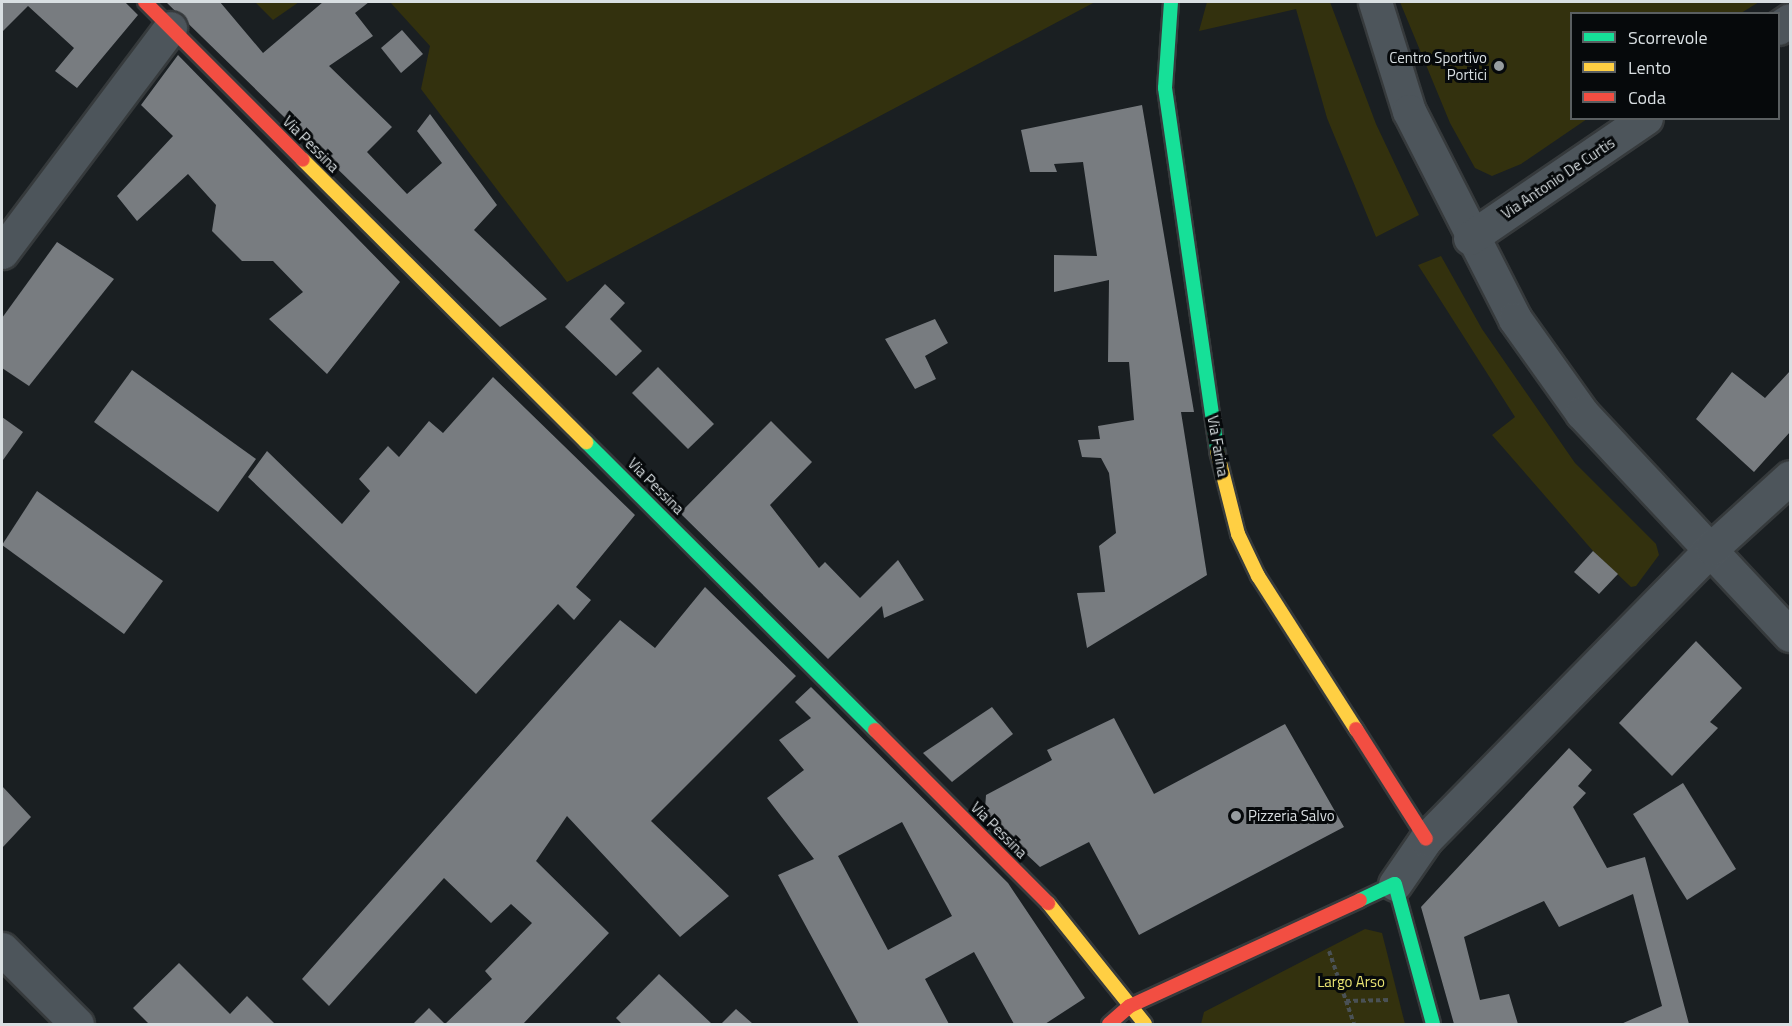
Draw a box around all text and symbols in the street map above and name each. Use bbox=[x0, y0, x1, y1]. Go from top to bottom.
legend bbox=[1570, 12, 1780, 120]
text: Scorrevole bbox=[1628, 24, 1707, 51]
place label: Centro Sportivo Portici bbox=[1389, 48, 1487, 83]
text: Lento bbox=[1628, 54, 1671, 81]
marker: Centro Sportivo Portici bbox=[1492, 59, 1506, 73]
text: Coda bbox=[1628, 84, 1666, 111]
street label: Via Pessina bbox=[279, 112, 343, 176]
street label: Via Antonio De Curtis bbox=[1498, 133, 1618, 223]
street label: Via Farina bbox=[1204, 414, 1232, 478]
street label: Via Pessina bbox=[624, 454, 688, 518]
street label: Via Pessina bbox=[967, 798, 1031, 862]
place label: Pizzeria Salvo bbox=[1248, 807, 1335, 825]
marker: Pizzeria Salvo bbox=[1229, 809, 1243, 823]
park label: Largo Arso bbox=[1317, 973, 1385, 991]

